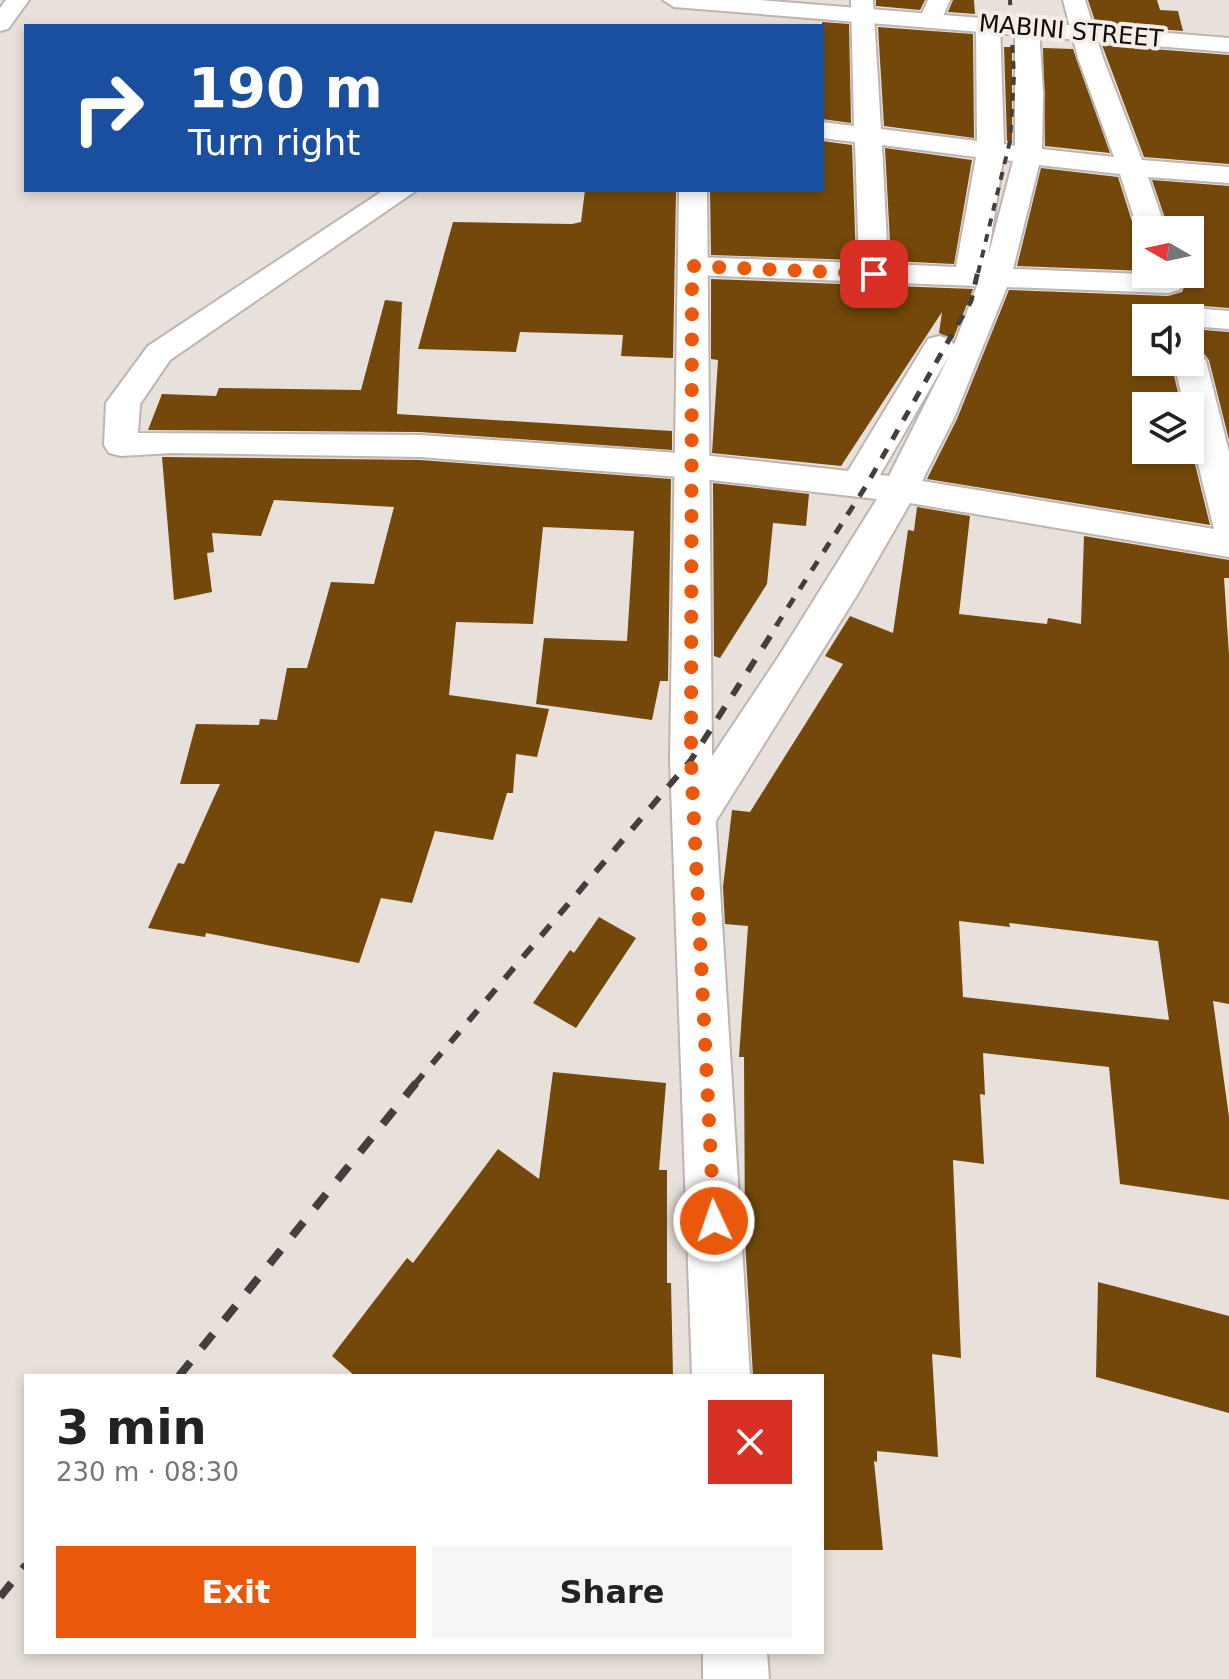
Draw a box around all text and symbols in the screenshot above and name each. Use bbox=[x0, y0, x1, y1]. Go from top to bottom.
street label: MABINI STREET bbox=[978, 9, 1165, 53]
text: 190 m bbox=[188, 55, 383, 120]
icon: right bbox=[56, 56, 160, 160]
text: Turn right bbox=[188, 122, 360, 163]
north arrow bbox=[1132, 216, 1204, 288]
map controls bbox=[1132, 216, 1204, 464]
pin bbox=[840, 240, 908, 308]
icon: arrive bbox=[852, 252, 896, 296]
button: sound bbox=[1132, 304, 1204, 376]
button: layers bbox=[1132, 392, 1204, 464]
position arrow bbox=[672, 1179, 756, 1263]
text: 3 min bbox=[56, 1399, 207, 1455]
button: close bbox=[708, 1400, 792, 1484]
text: 230 m · 08:30 bbox=[56, 1457, 239, 1487]
button: Exit bbox=[56, 1546, 416, 1638]
button: Share bbox=[432, 1546, 792, 1638]

